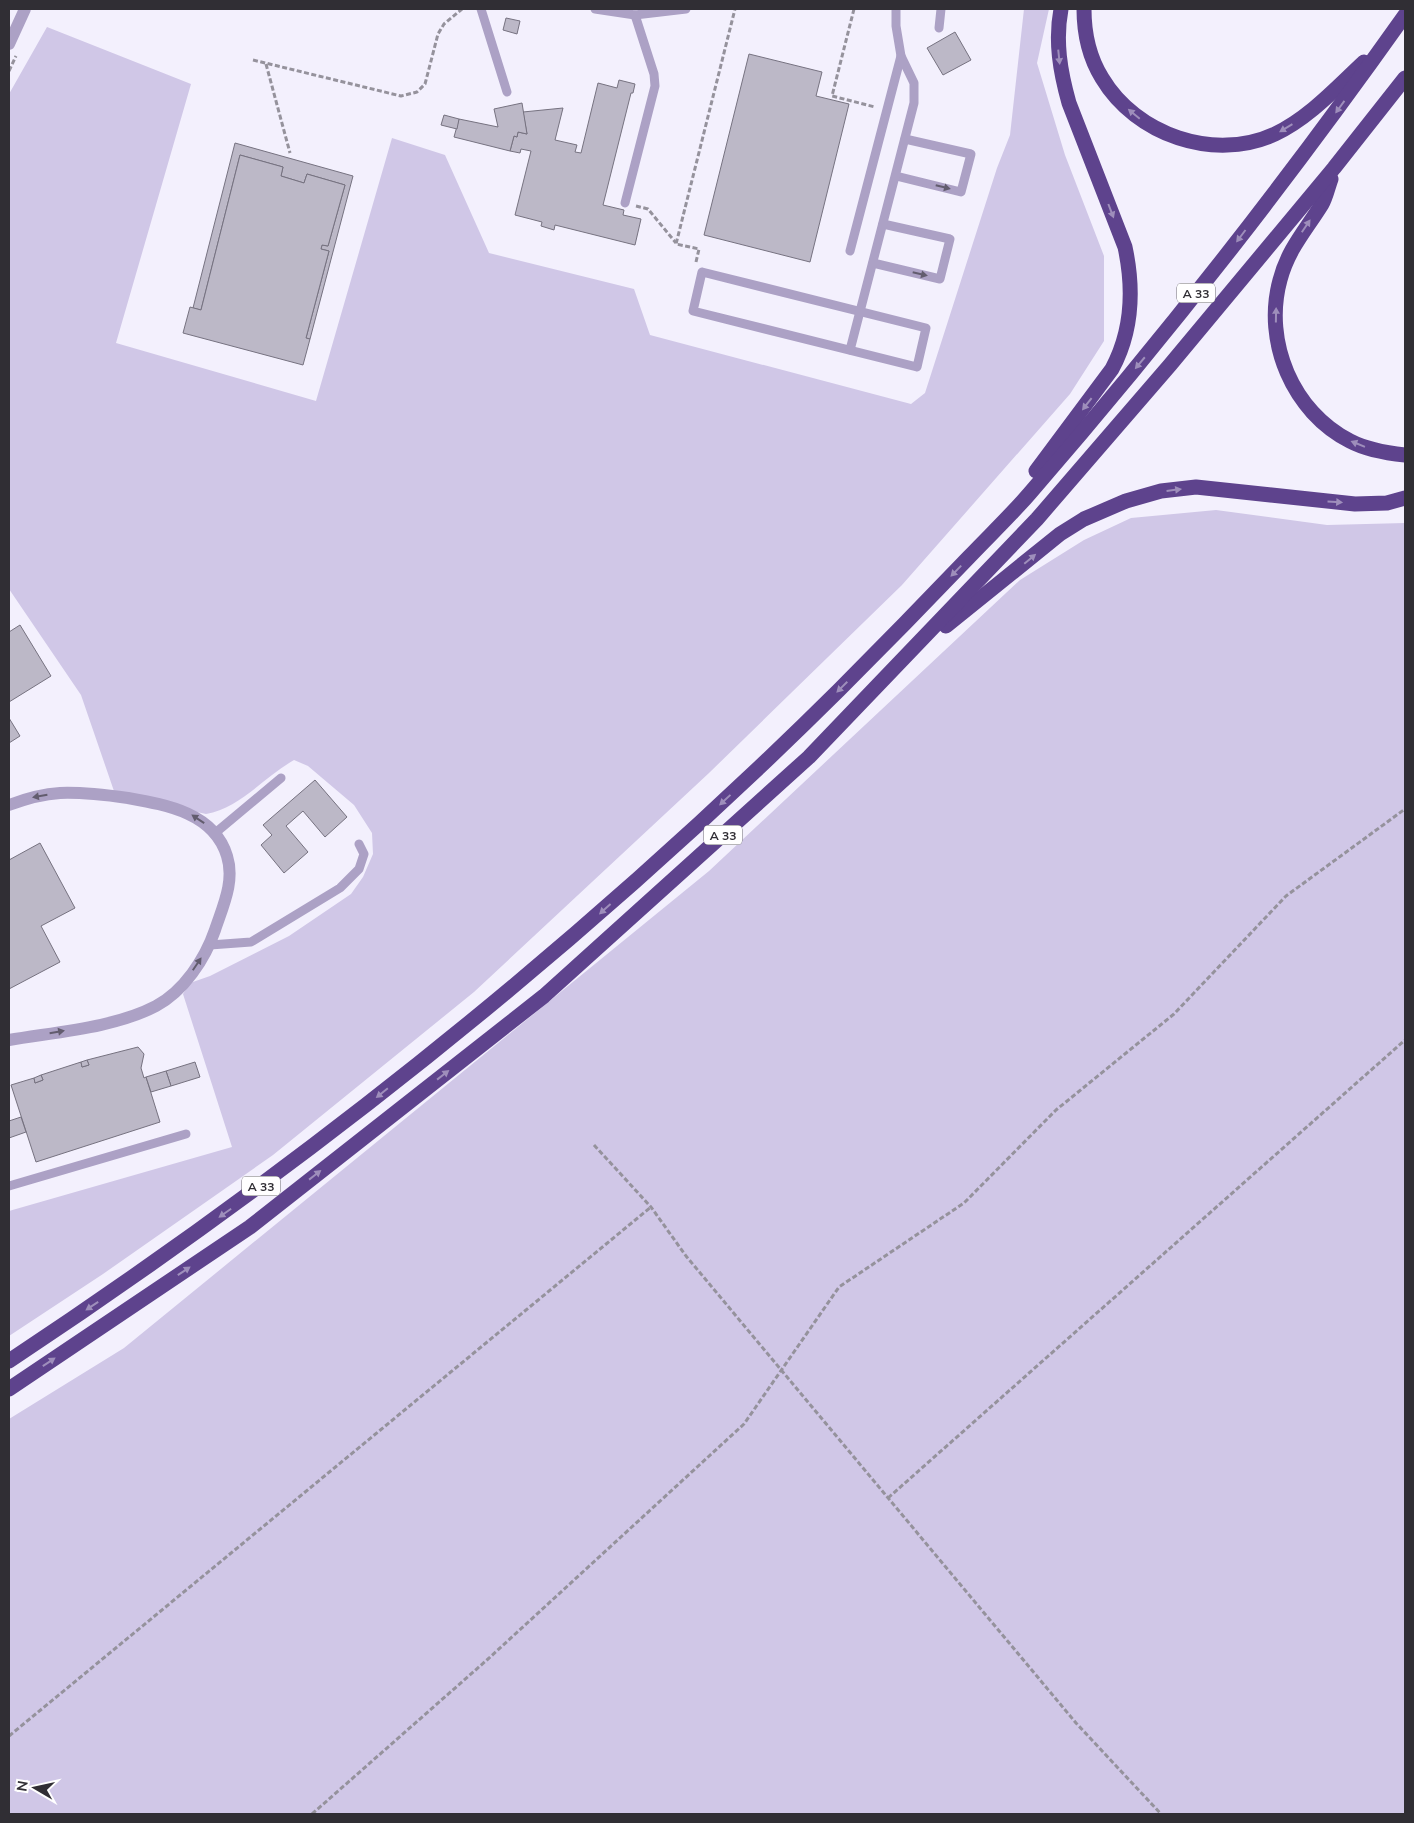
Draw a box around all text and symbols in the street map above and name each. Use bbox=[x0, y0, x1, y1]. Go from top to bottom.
one-way arrow bbox=[1055, 50, 1063, 66]
one-way arrow bbox=[1334, 100, 1345, 113]
one-way arrow bbox=[1127, 108, 1140, 119]
one-way arrow bbox=[1279, 123, 1292, 132]
one-way arrow bbox=[935, 183, 950, 191]
one-way arrow bbox=[1108, 203, 1115, 218]
one-way arrow bbox=[1301, 219, 1311, 233]
one-way arrow bbox=[1236, 229, 1247, 242]
one-way arrow bbox=[913, 270, 928, 278]
road number: A 33 bbox=[1177, 284, 1215, 302]
one-way arrow bbox=[1272, 307, 1280, 323]
one-way arrow bbox=[1134, 356, 1145, 369]
one-way arrow bbox=[1081, 397, 1092, 410]
one-way arrow bbox=[1350, 440, 1365, 448]
one-way arrow bbox=[1166, 486, 1182, 494]
one-way arrow bbox=[1327, 499, 1343, 507]
one-way arrow bbox=[1023, 554, 1036, 565]
one-way arrow bbox=[950, 564, 962, 576]
one-way arrow bbox=[836, 681, 848, 693]
one-way arrow bbox=[32, 792, 48, 800]
one-way arrow bbox=[719, 794, 731, 806]
one-way arrow bbox=[192, 815, 205, 824]
road number: A 33 bbox=[704, 826, 742, 844]
one-way arrow bbox=[599, 904, 612, 915]
one-way arrow bbox=[193, 957, 202, 971]
one-way arrow bbox=[49, 1027, 65, 1035]
one-way arrow bbox=[437, 1070, 450, 1081]
one-way arrow bbox=[376, 1087, 389, 1098]
one-way arrow bbox=[309, 1170, 322, 1181]
road number: A 33 bbox=[242, 1176, 280, 1196]
one-way arrow bbox=[218, 1208, 232, 1218]
one-way arrow bbox=[177, 1266, 191, 1276]
one-way arrow bbox=[85, 1301, 99, 1311]
one-way arrow bbox=[42, 1357, 56, 1366]
north arrow bbox=[10, 1763, 60, 1813]
text: N bbox=[12, 1779, 32, 1793]

